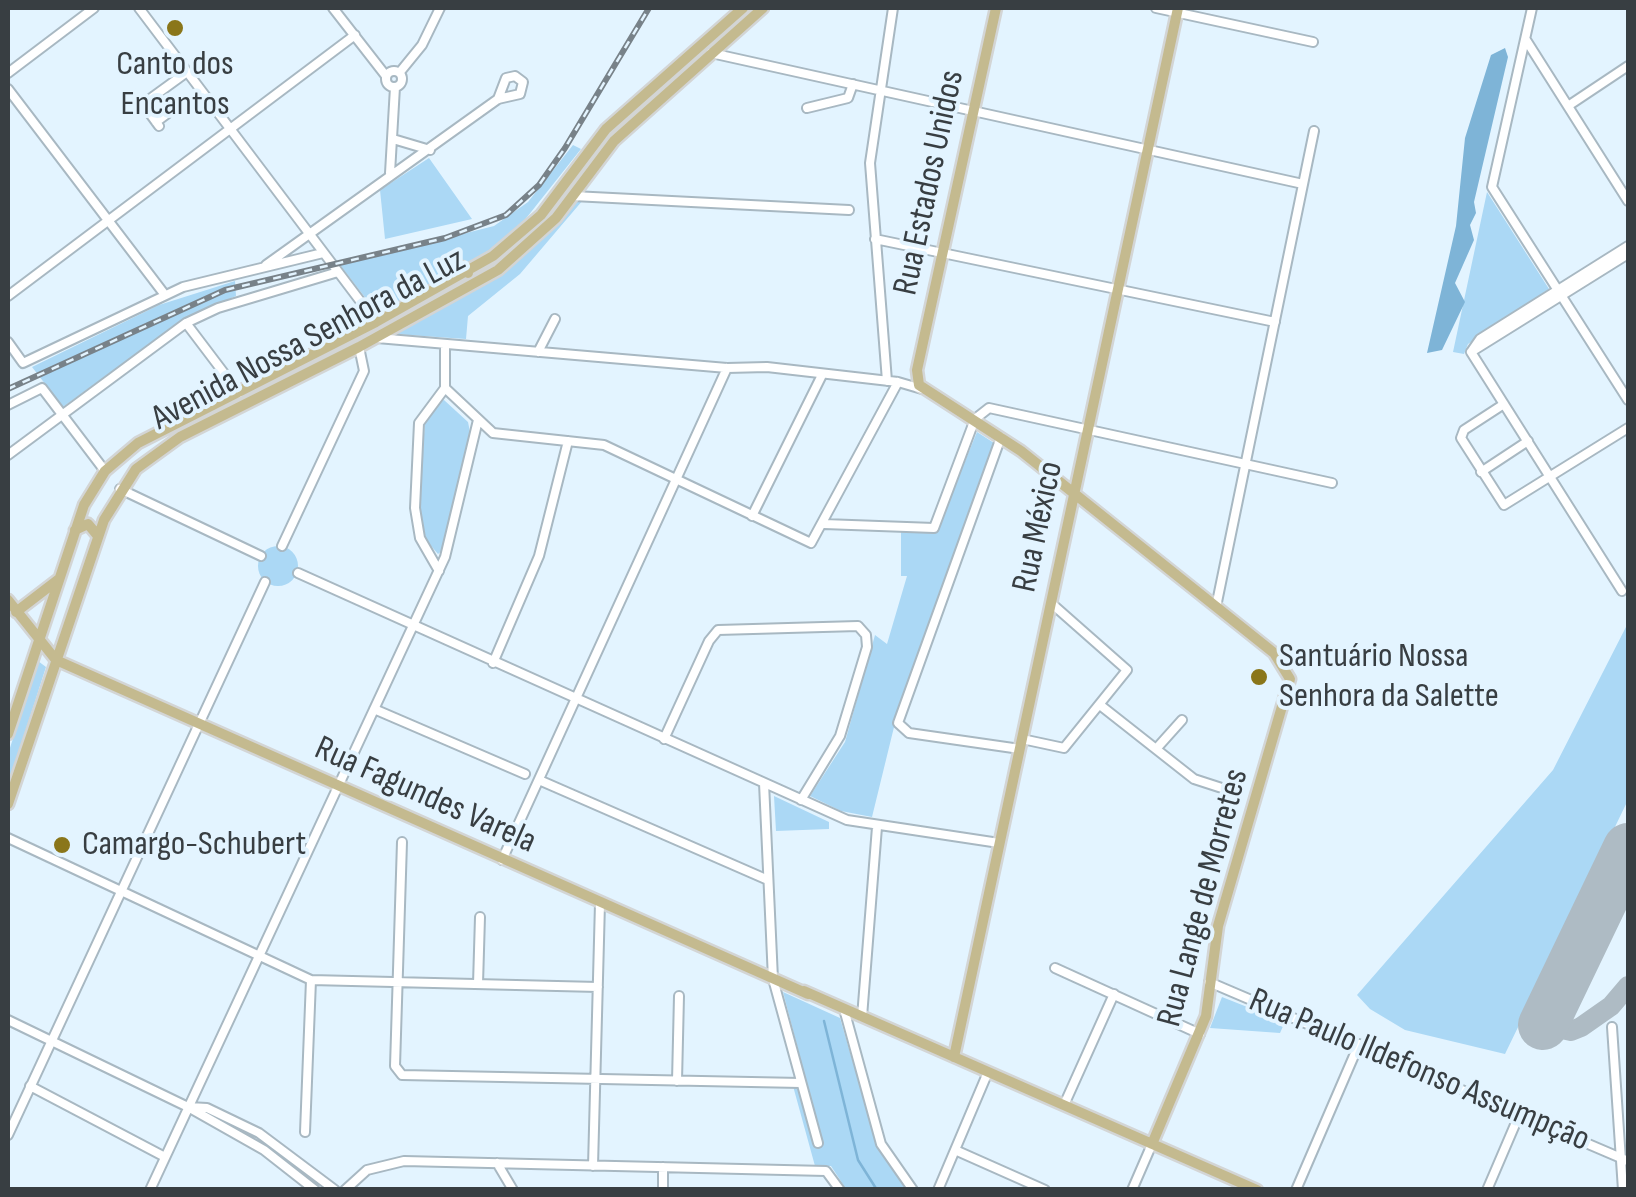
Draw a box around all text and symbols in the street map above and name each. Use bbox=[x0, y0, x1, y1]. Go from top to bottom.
marker: Canto dos Encantos bbox=[164, 17, 186, 39]
place label: Canto dos Encantos bbox=[116, 44, 234, 126]
street label: Rua Estados Unidos bbox=[886, 67, 974, 299]
street label: Avenida Nossa Senhora da Luz bbox=[145, 240, 473, 440]
street label: Rua México bbox=[1005, 458, 1073, 596]
place label: Santuário Nossa Senhora da Salette bbox=[1279, 636, 1499, 718]
marker: Santuário Nossa Senhora da Salette bbox=[1248, 666, 1270, 688]
street label: Rua Fagundes Varela bbox=[308, 728, 542, 864]
street label: Rua Lange de Morretes bbox=[1149, 765, 1259, 1031]
place label: Camargo-Schubert bbox=[82, 824, 306, 866]
marker: Camargo-Schubert bbox=[51, 834, 73, 856]
street label: Rua Paulo Ildefonso Assumpção bbox=[1243, 980, 1595, 1162]

